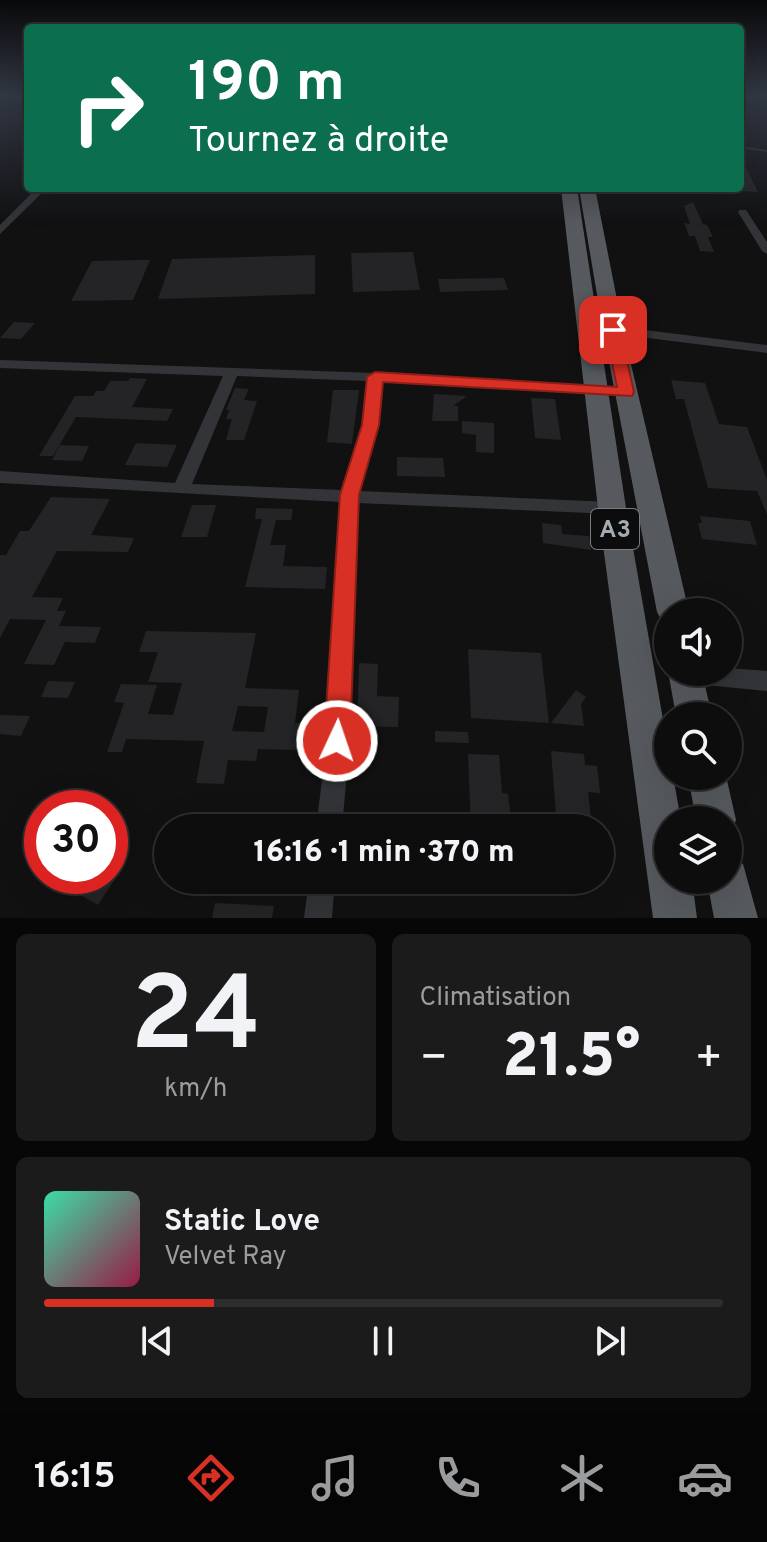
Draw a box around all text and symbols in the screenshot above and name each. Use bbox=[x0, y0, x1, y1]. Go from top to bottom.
text: 190 m bbox=[188, 50, 345, 120]
icon: right bbox=[56, 56, 160, 160]
text: Tournez à droite bbox=[188, 119, 449, 165]
pin bbox=[579, 296, 647, 364]
icon: arrive bbox=[591, 308, 635, 352]
road number: A3 bbox=[591, 509, 639, 549]
map controls bbox=[654, 598, 742, 894]
button: sound bbox=[654, 598, 742, 686]
position arrow bbox=[295, 699, 379, 783]
button: search bbox=[654, 702, 742, 790]
speed limit sign: 30 bbox=[24, 790, 128, 894]
button: layers bbox=[654, 806, 742, 894]
text: 16:16 · 1 min · 370 m bbox=[253, 835, 515, 872]
text: 24 bbox=[131, 955, 261, 1087]
text: Climatisation bbox=[420, 982, 571, 1015]
text: 21.5° bbox=[502, 1022, 640, 1098]
text: − bbox=[420, 1032, 448, 1088]
text: + bbox=[695, 1032, 723, 1088]
text: km/h bbox=[164, 1073, 227, 1106]
text: Static Love bbox=[164, 1204, 320, 1241]
text: Velvet Ray bbox=[164, 1241, 287, 1274]
icon: previous bbox=[135, 1319, 179, 1363]
icon: pause bbox=[361, 1319, 405, 1363]
icon: next bbox=[588, 1319, 632, 1363]
icon: directions bbox=[183, 1450, 239, 1506]
icon: music bbox=[307, 1450, 363, 1506]
icon: phone bbox=[430, 1450, 486, 1506]
icon: climate bbox=[554, 1450, 610, 1506]
icon: car bbox=[677, 1450, 733, 1506]
text: 16:15 bbox=[34, 1455, 115, 1501]

